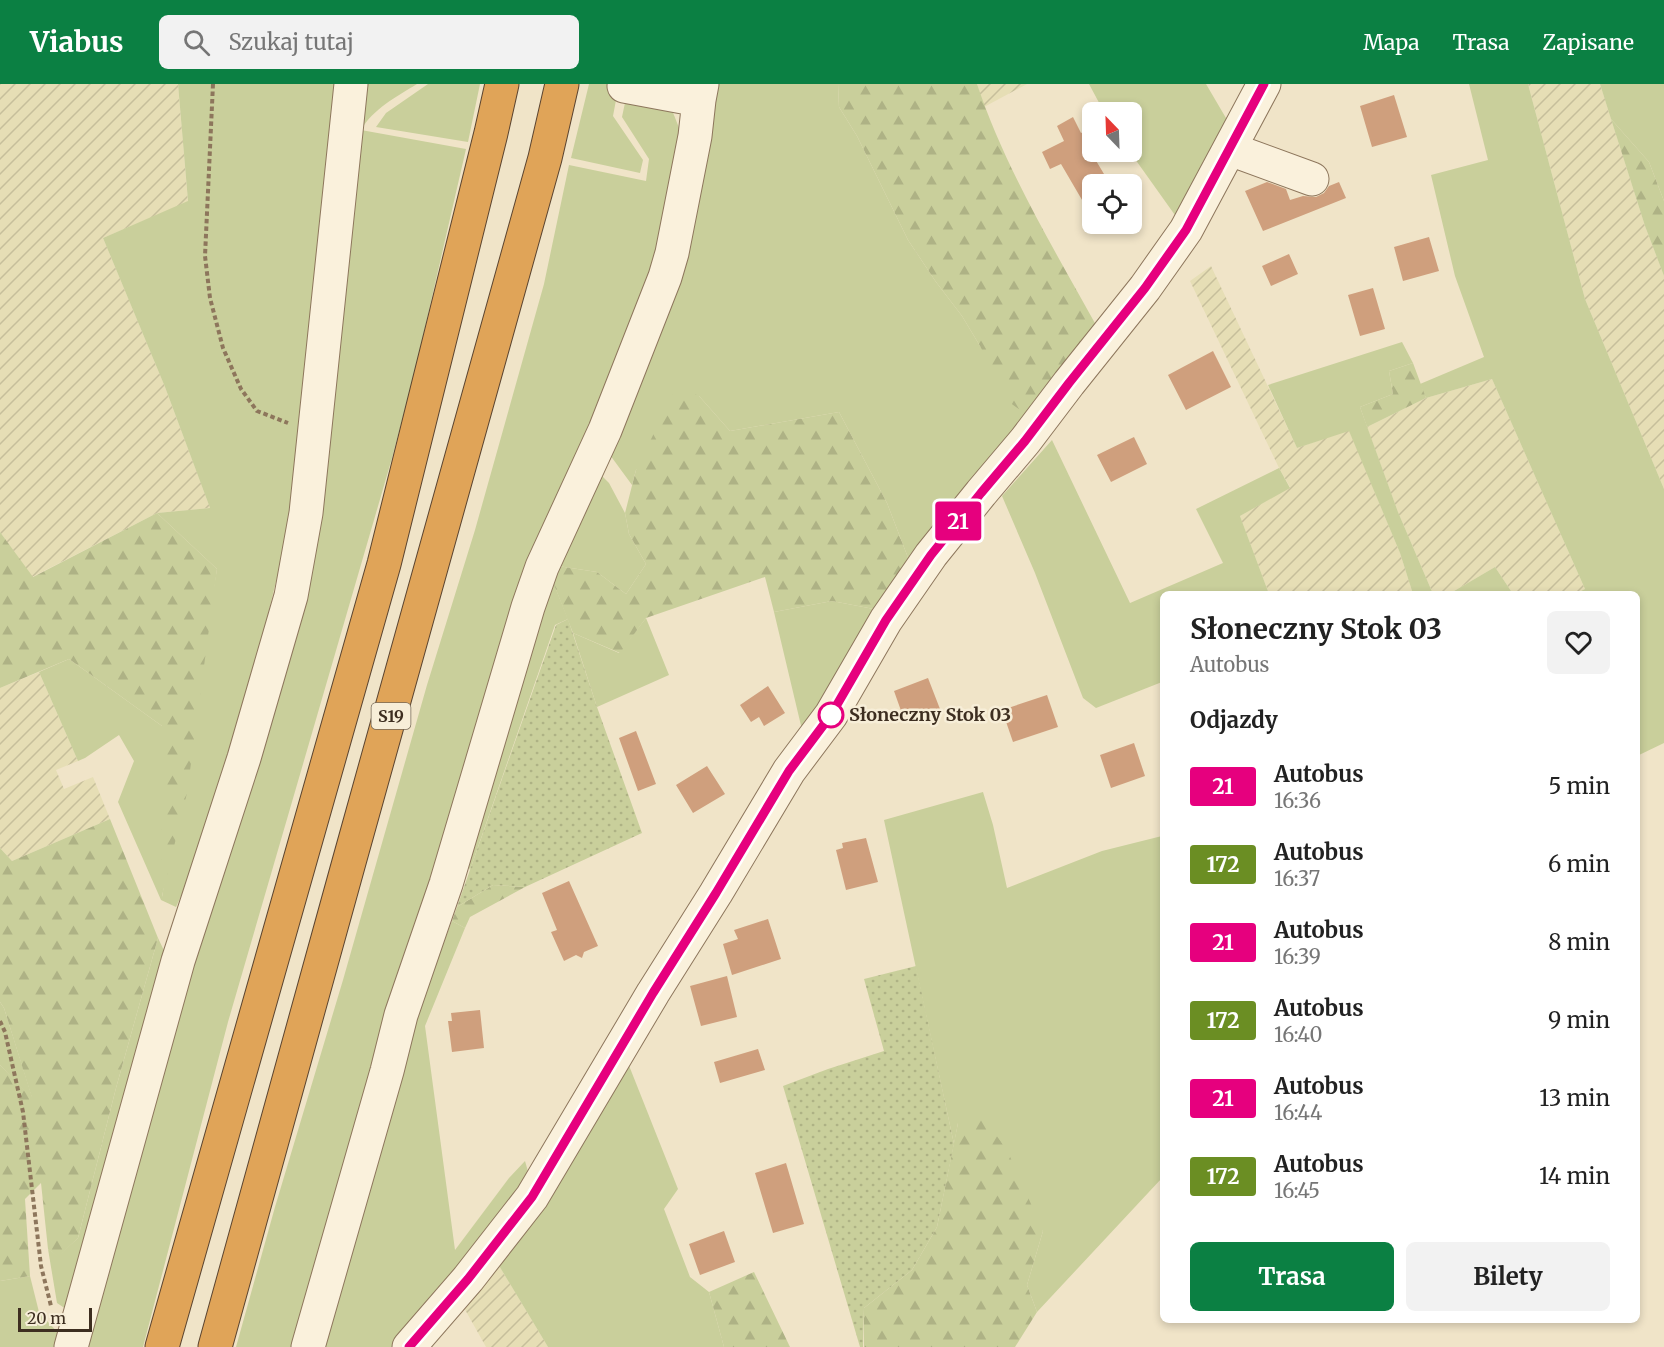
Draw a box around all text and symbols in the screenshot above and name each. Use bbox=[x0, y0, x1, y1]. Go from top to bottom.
search box bbox=[159, 15, 579, 69]
text: Viabus bbox=[30, 24, 123, 60]
icon: search bbox=[180, 26, 213, 59]
text: Szukaj tutaj bbox=[228, 28, 354, 56]
text: Mapa bbox=[1363, 29, 1420, 56]
text: Trasa bbox=[1453, 29, 1510, 56]
text: Zapisane bbox=[1543, 29, 1634, 56]
north arrow bbox=[1082, 102, 1142, 162]
map controls bbox=[1082, 102, 1142, 234]
button: locate bbox=[1082, 174, 1142, 234]
line badge: 21 bbox=[931, 502, 985, 540]
text: 21 bbox=[947, 508, 969, 535]
text: Słoneczny Stok 03 bbox=[1190, 611, 1442, 647]
button: heart bbox=[1547, 611, 1610, 674]
text: Autobus bbox=[1190, 652, 1269, 677]
marker: Słoneczny Stok 03 bbox=[818, 702, 844, 728]
road number: S19 bbox=[372, 703, 410, 729]
place label: Słoneczny Stok 03 bbox=[849, 703, 1011, 726]
text: Odjazdy bbox=[1190, 706, 1278, 734]
text: Autobus bbox=[1274, 760, 1364, 788]
text: 5 min bbox=[1548, 772, 1610, 800]
text: 21 bbox=[1212, 773, 1234, 800]
text: 16:36 bbox=[1274, 788, 1321, 813]
text: Autobus bbox=[1274, 838, 1364, 866]
text: 6 min bbox=[1548, 850, 1610, 878]
text: 172 bbox=[1206, 851, 1240, 878]
text: 16:37 bbox=[1274, 866, 1320, 891]
text: Autobus bbox=[1274, 916, 1364, 944]
text: 8 min bbox=[1548, 928, 1610, 956]
text: 21 bbox=[1212, 929, 1234, 956]
text: 16:39 bbox=[1274, 944, 1321, 969]
text: Autobus bbox=[1274, 994, 1364, 1022]
text: 9 min bbox=[1548, 1006, 1610, 1034]
text: 172 bbox=[1206, 1007, 1240, 1034]
text: 16:40 bbox=[1274, 1022, 1323, 1047]
text: Autobus bbox=[1274, 1072, 1364, 1100]
text: 13 min bbox=[1539, 1084, 1610, 1112]
text: 21 bbox=[1212, 1085, 1234, 1112]
text: 16:44 bbox=[1274, 1100, 1322, 1125]
text: Autobus bbox=[1274, 1150, 1364, 1178]
text: 14 min bbox=[1539, 1162, 1610, 1190]
text: 172 bbox=[1206, 1163, 1240, 1190]
text: 16:45 bbox=[1274, 1178, 1320, 1203]
button: Trasa bbox=[1190, 1242, 1394, 1311]
button: Bilety bbox=[1406, 1242, 1610, 1311]
scale bar bbox=[18, 1305, 92, 1332]
text: 20 m bbox=[27, 1308, 66, 1328]

